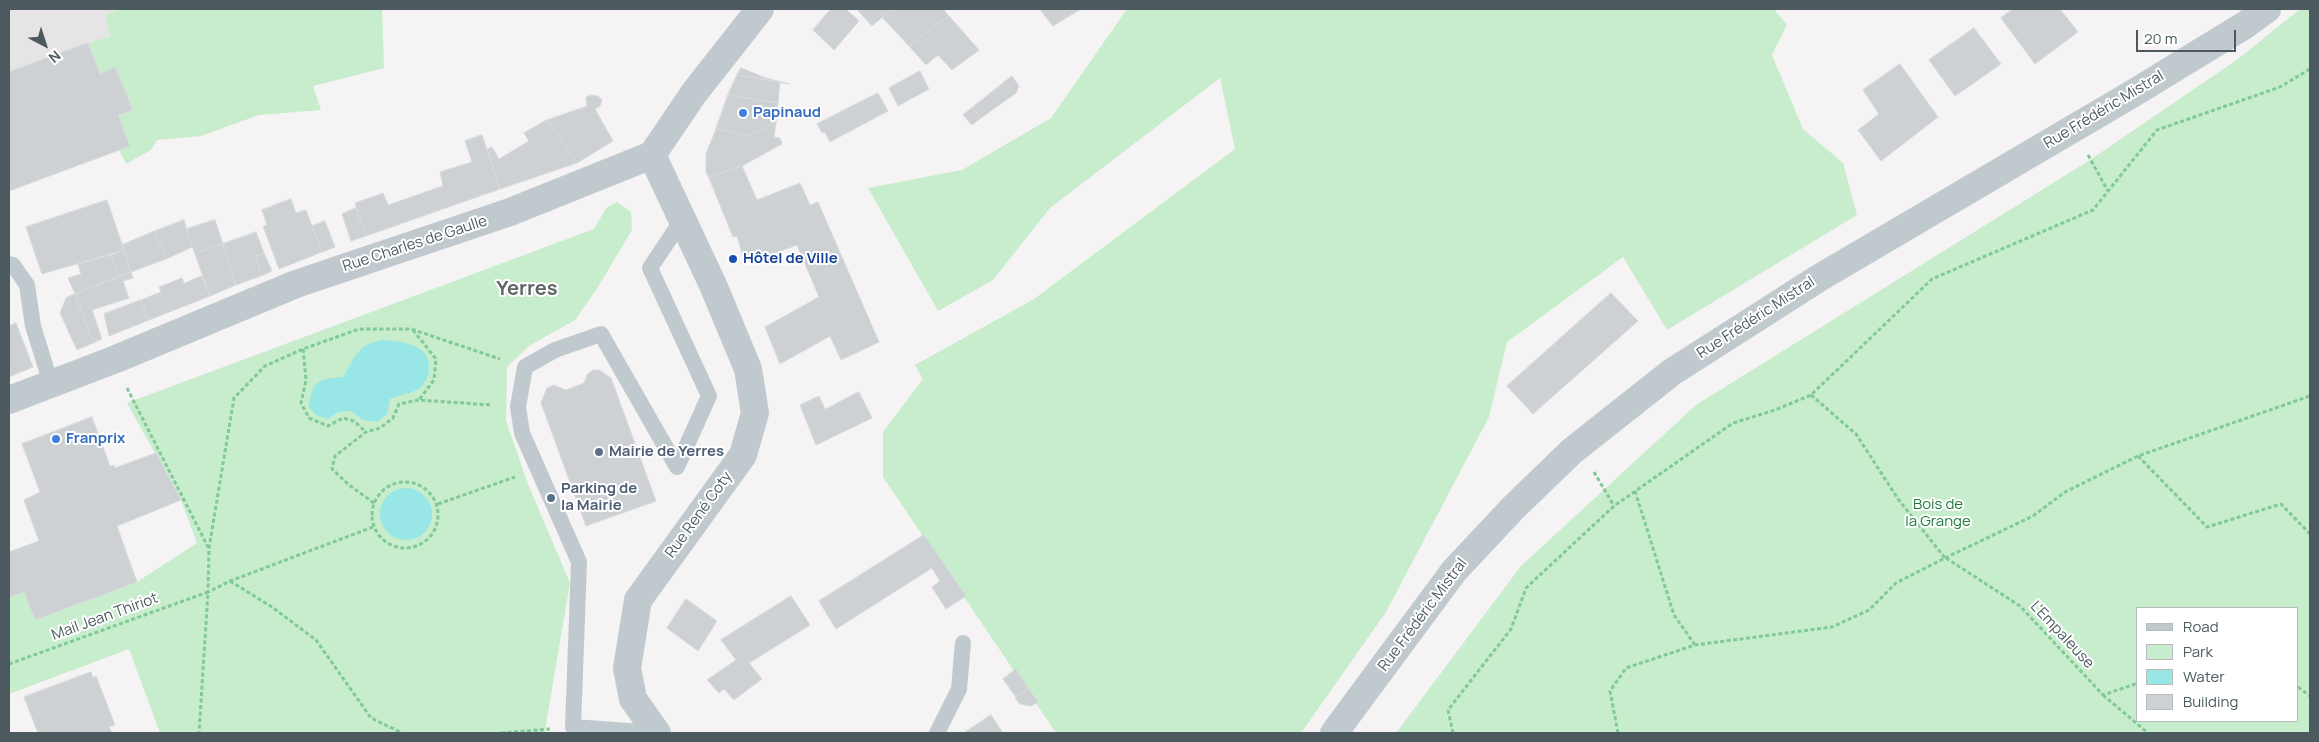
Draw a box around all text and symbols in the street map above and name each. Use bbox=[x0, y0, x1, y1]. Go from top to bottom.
north arrow bbox=[20, 20, 70, 70]
scale bar bbox=[2139, 20, 2239, 52]
text: 20 m bbox=[2144, 28, 2177, 49]
text: N bbox=[45, 46, 65, 67]
street label: Rue Frédéric Mistral bbox=[2041, 67, 2167, 153]
place label: Papinaud bbox=[753, 104, 821, 122]
marker: Papinaud bbox=[737, 107, 749, 119]
street label: Rue Charles de Gaulle bbox=[340, 212, 490, 276]
place label: Hôtel de Ville bbox=[743, 250, 838, 268]
marker: Hôtel de Ville bbox=[727, 253, 739, 265]
street label: Rue Frédéric Mistral bbox=[1694, 273, 1818, 363]
district label: Yerres bbox=[496, 277, 558, 301]
place label: Franprix bbox=[66, 430, 125, 448]
marker: Franprix bbox=[50, 433, 62, 445]
place label: Mairie de Yerres bbox=[609, 443, 724, 461]
marker: Mairie de Yerres bbox=[593, 446, 605, 458]
street label: Rue René Coty bbox=[662, 468, 736, 562]
place label: Parking de la Mairie bbox=[561, 480, 637, 515]
marker: Parking de la Mairie bbox=[545, 492, 557, 504]
park label: Bois de la Grange bbox=[1905, 496, 1971, 531]
street label: Rue Frédéric Mistral bbox=[1375, 555, 1471, 675]
street label: Mail Jean Thiriot bbox=[49, 589, 161, 645]
street label: L'Empaleuse bbox=[2026, 598, 2098, 672]
legend bbox=[2136, 607, 2299, 722]
text: Road bbox=[2183, 616, 2219, 637]
text: Park bbox=[2183, 641, 2213, 662]
text: Water bbox=[2183, 666, 2225, 687]
text: Building bbox=[2183, 691, 2238, 712]

